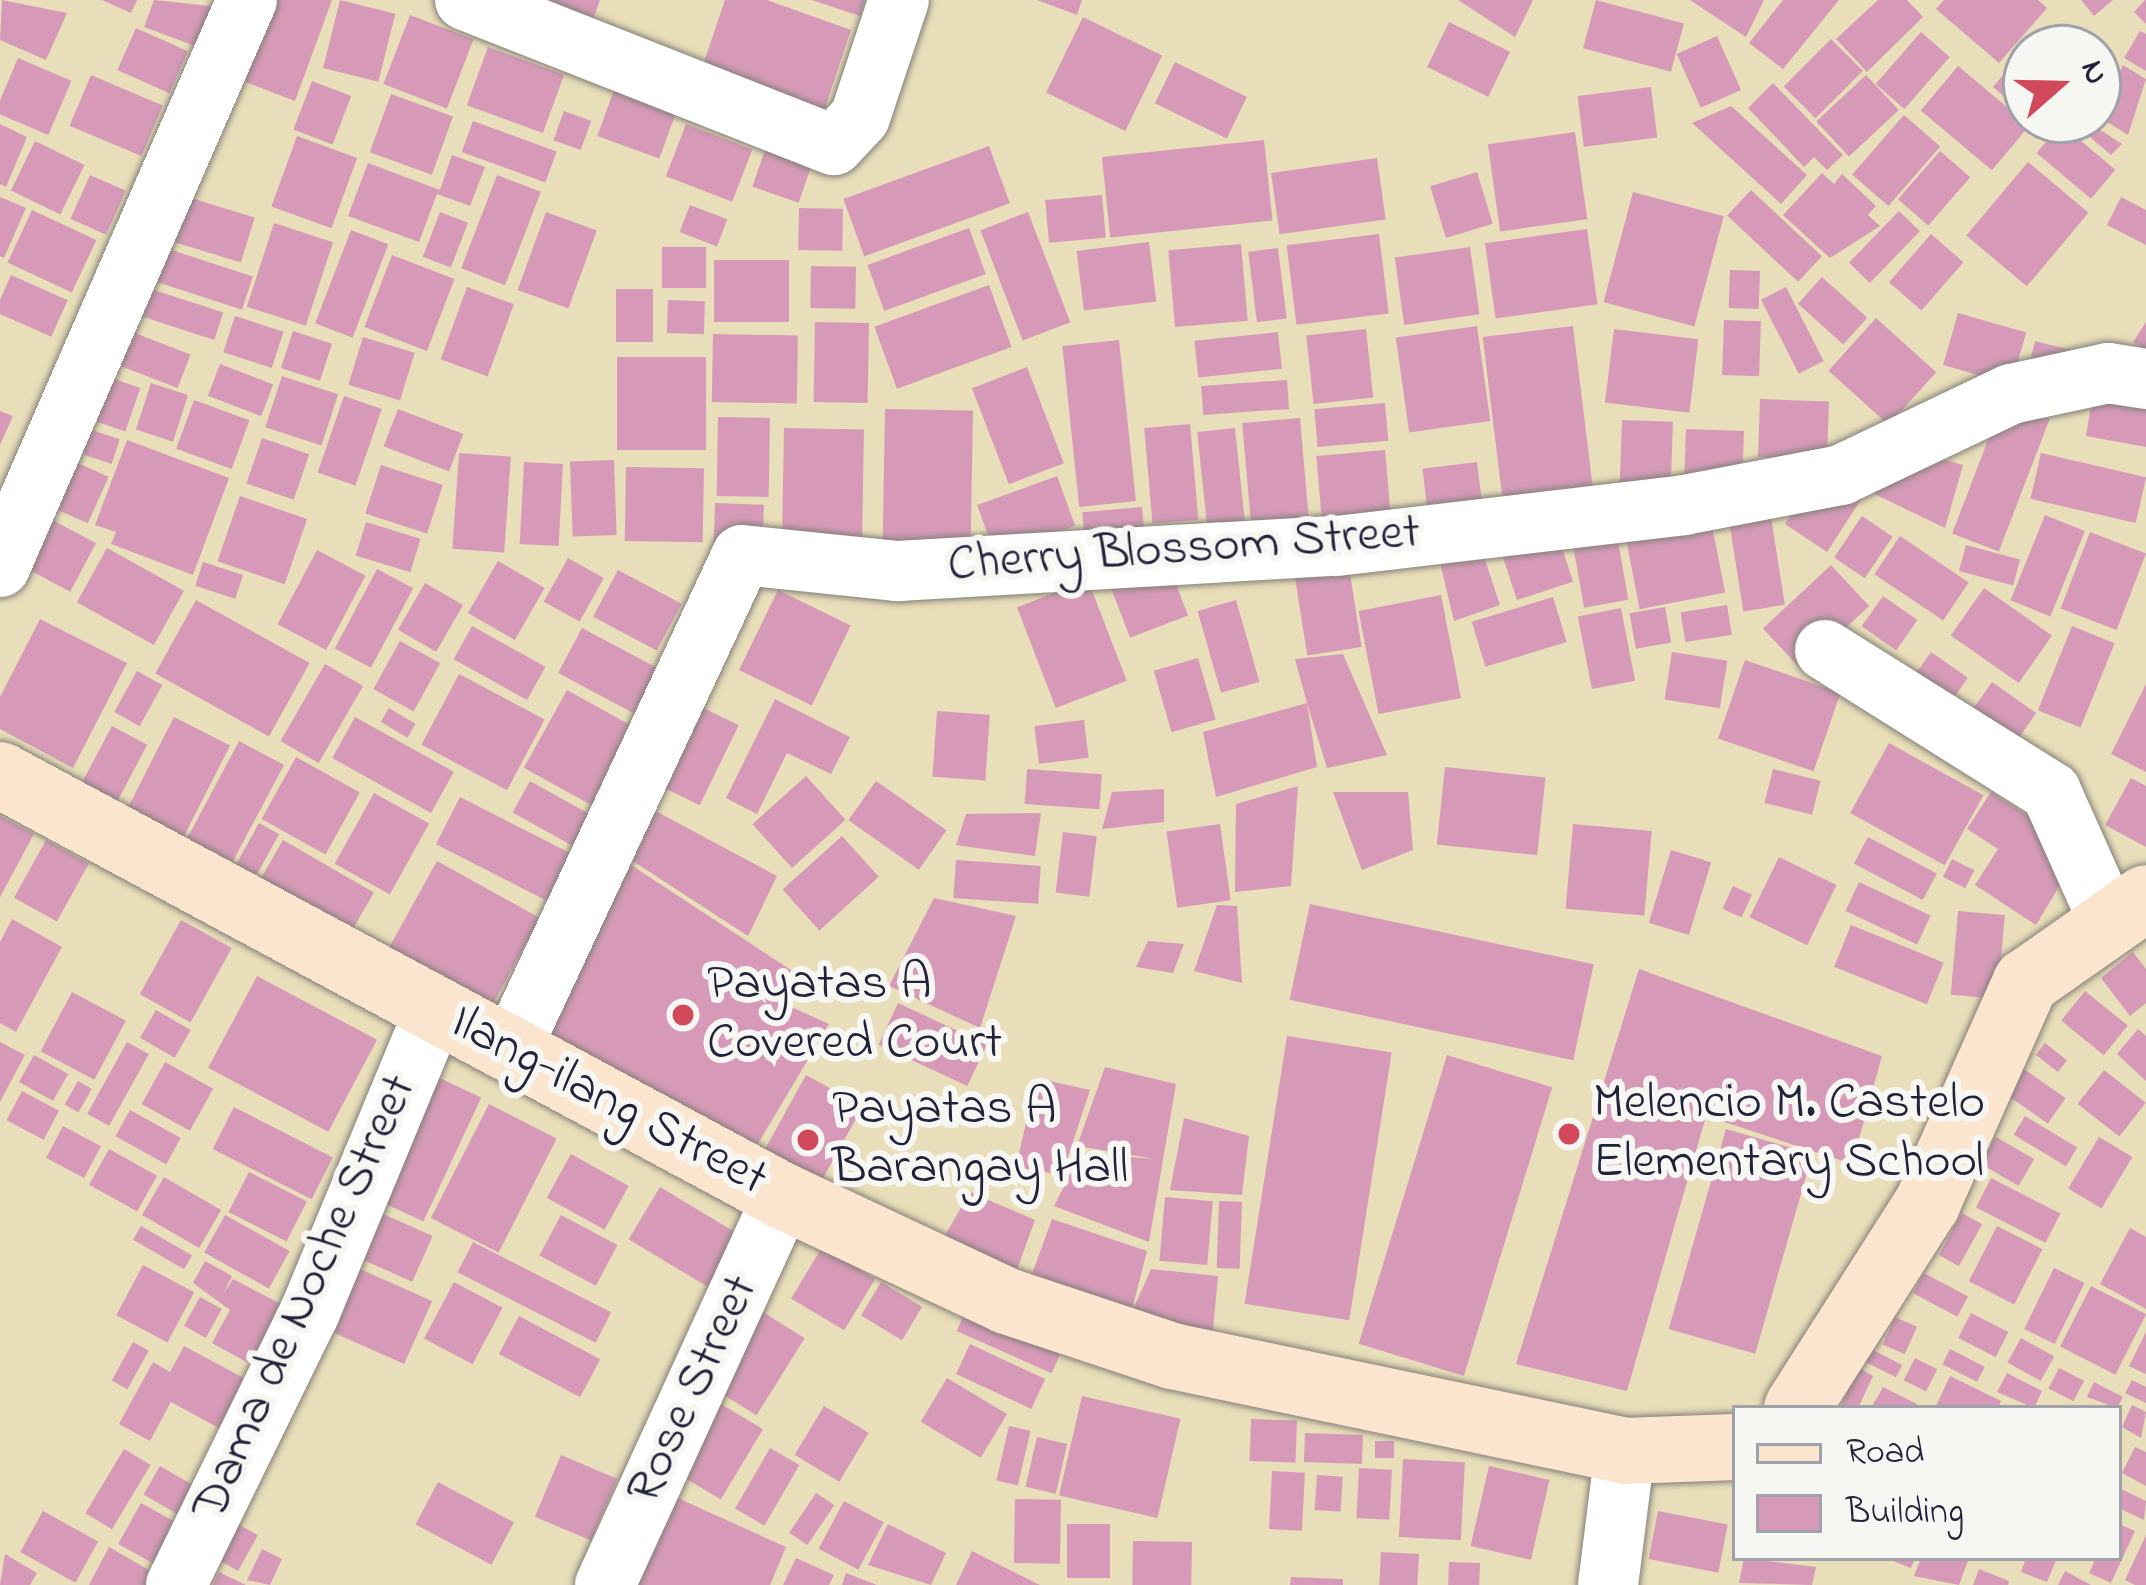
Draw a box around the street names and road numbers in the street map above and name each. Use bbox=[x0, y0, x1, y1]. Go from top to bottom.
street label: Cherry Blossom Street bbox=[946, 503, 1422, 597]
street label: Ilang-ilang Street bbox=[439, 993, 777, 1211]
street label: Dama de Noche Street bbox=[180, 1066, 432, 1530]
street label: Rose Street bbox=[615, 1266, 773, 1514]

